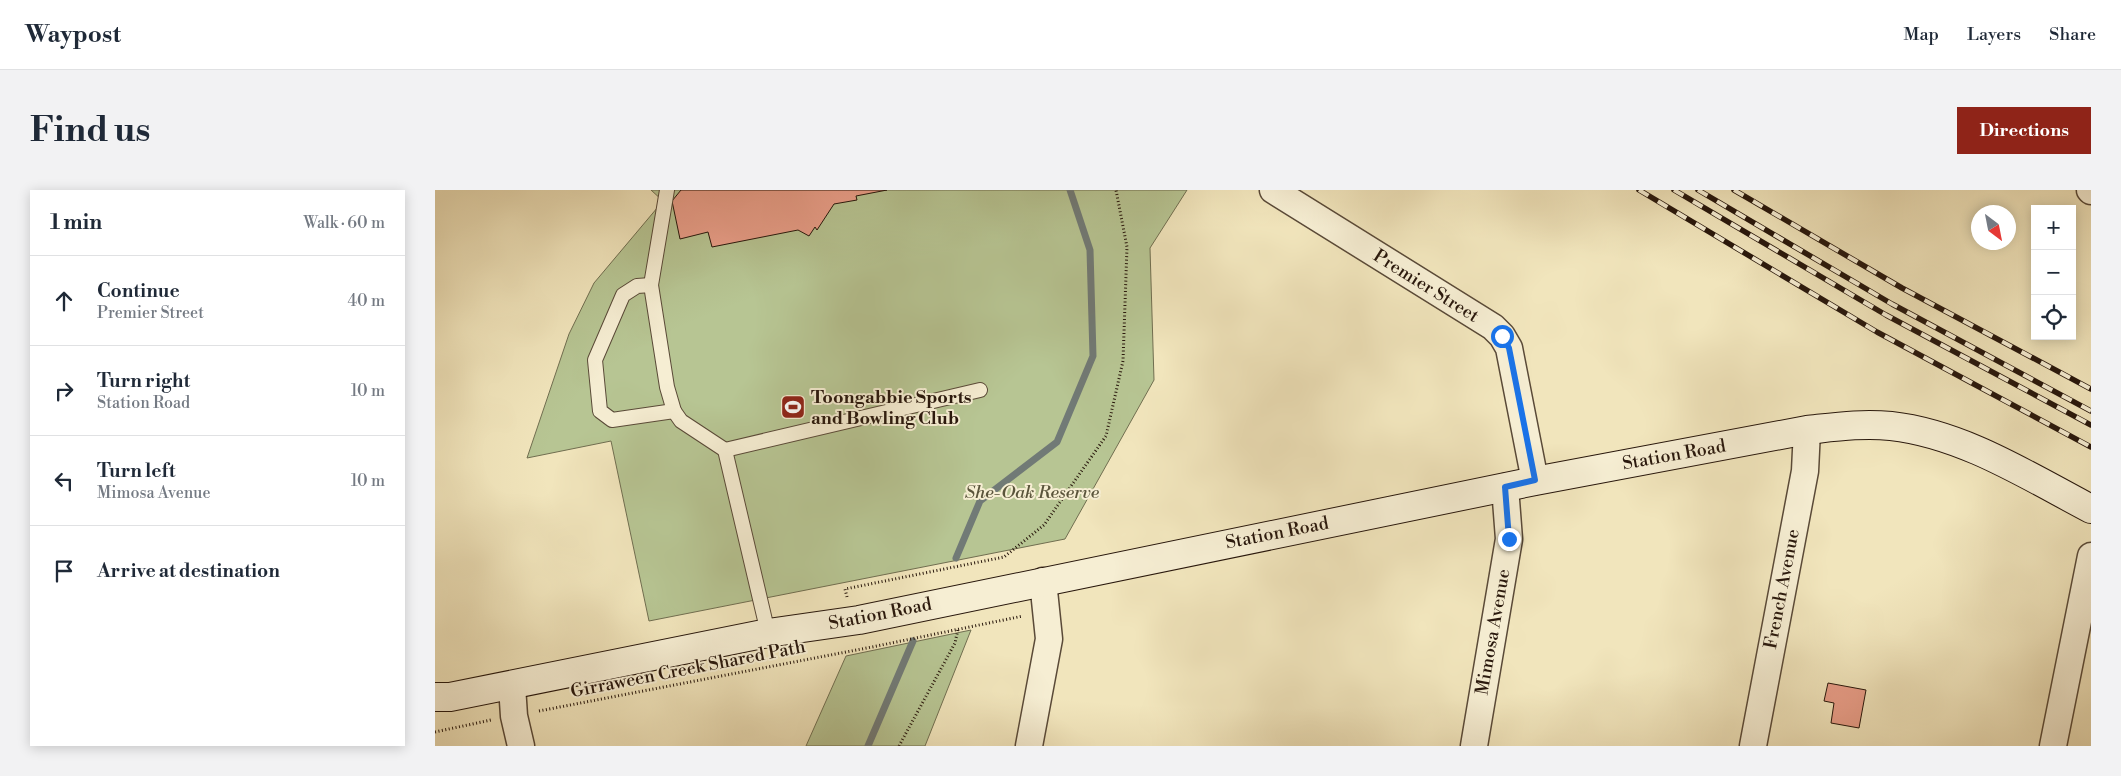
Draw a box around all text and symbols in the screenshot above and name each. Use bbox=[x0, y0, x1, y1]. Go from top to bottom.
text: Waypost bbox=[25, 20, 121, 50]
text: Map bbox=[1904, 23, 1939, 46]
text: Layers bbox=[1967, 23, 2021, 46]
text: Share bbox=[2049, 23, 2096, 46]
button: Directions bbox=[1957, 107, 2091, 154]
text: Find us bbox=[30, 109, 150, 152]
north arrow bbox=[1971, 205, 2016, 250]
map controls bbox=[2031, 205, 2076, 340]
button: + bbox=[2031, 205, 2076, 250]
text: 1 min bbox=[50, 210, 102, 236]
text: Walk · 60 m bbox=[303, 213, 385, 233]
street label: Premier Street bbox=[1369, 244, 1484, 328]
button: − bbox=[2031, 250, 2076, 295]
text: Continue bbox=[97, 279, 180, 303]
icon: ahead bbox=[50, 287, 78, 315]
text: 40 m bbox=[348, 291, 385, 311]
button: locate bbox=[2031, 295, 2076, 340]
text: Premier Street bbox=[97, 303, 204, 323]
route start bbox=[1491, 325, 1514, 348]
text: Turn right bbox=[97, 369, 190, 393]
icon: right bbox=[50, 377, 78, 405]
text: 10 m bbox=[351, 381, 385, 401]
place label: Toongabbie Sports and Bowling Club bbox=[811, 386, 972, 430]
text: Station Road bbox=[97, 393, 190, 413]
sports icon: Toongabbie Sports and Bowling Club bbox=[780, 394, 806, 420]
street label: Station Road bbox=[1620, 434, 1728, 475]
text: Turn left bbox=[97, 459, 176, 483]
icon: left bbox=[50, 467, 78, 495]
text: 10 m bbox=[351, 471, 385, 491]
park label: She-Oak Reserve bbox=[965, 481, 1100, 504]
text: Mimosa Avenue bbox=[97, 483, 211, 503]
street label: Station Road bbox=[1223, 512, 1331, 554]
street label: French Avenue bbox=[1759, 527, 1805, 651]
route end bbox=[1498, 528, 1521, 551]
icon: arrive bbox=[50, 557, 78, 585]
text: Arrive at destination bbox=[97, 559, 280, 583]
street label: Mimosa Avenue bbox=[1471, 567, 1515, 697]
street label: Station Road bbox=[826, 593, 934, 635]
street label: Girraween Creek Shared Path bbox=[569, 635, 808, 703]

